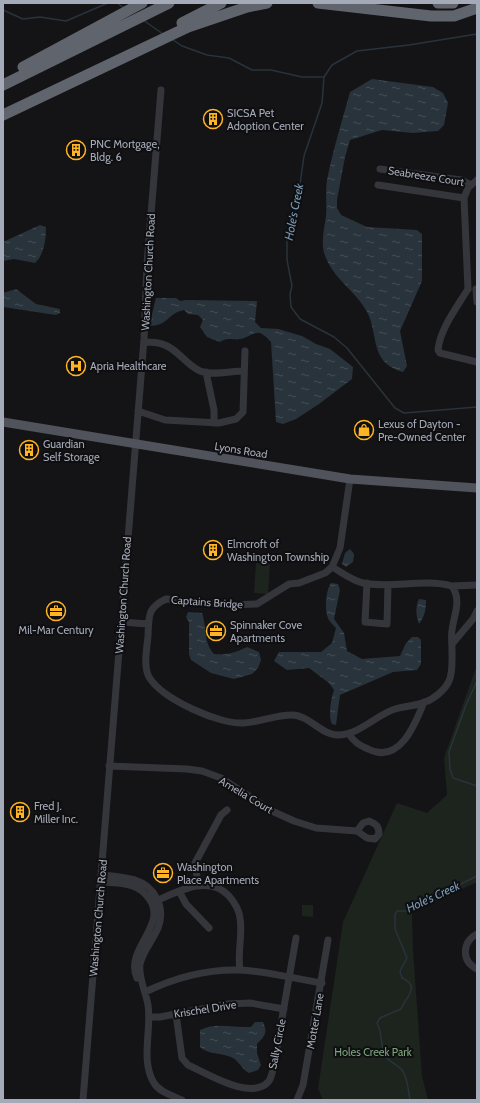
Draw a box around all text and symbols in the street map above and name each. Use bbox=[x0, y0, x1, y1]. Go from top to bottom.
place label: SICSA Pet Adoption Center bbox=[227, 106, 304, 133]
building icon: SICSA Pet Adoption Center bbox=[202, 108, 224, 130]
place label: PNC Mortgage, Bldg. 6 bbox=[90, 137, 160, 164]
building icon: PNC Mortgage, Bldg. 6 bbox=[65, 139, 87, 161]
street label: Seabreeze Court bbox=[387, 163, 465, 189]
water label: Hole's Creek bbox=[281, 181, 307, 242]
street label: Washington Church Road bbox=[138, 213, 158, 331]
hospital icon: Apria Healthcare bbox=[65, 355, 87, 377]
place label: Apria Healthcare bbox=[90, 359, 167, 373]
place label: Lexus of Dayton - Pre-Owned Center bbox=[378, 417, 466, 444]
shop icon: Lexus of Dayton - Pre-Owned Center bbox=[353, 419, 375, 441]
place label: Guardian Self Storage bbox=[43, 437, 100, 464]
building icon: Guardian Self Storage bbox=[18, 439, 40, 461]
street label: Lyons Road bbox=[214, 439, 268, 461]
street label: Washington Church Road bbox=[112, 536, 134, 654]
place label: Elmcroft of Washington Township bbox=[227, 537, 329, 564]
building icon: Elmcroft of Washington Township bbox=[202, 539, 224, 561]
street label: Captains Bridge bbox=[171, 593, 244, 612]
office icon: Mil-Mar Century bbox=[45, 600, 67, 622]
place label: Spinnaker Cove Apartments bbox=[230, 618, 303, 645]
office icon: Spinnaker Cove Apartments bbox=[205, 620, 227, 642]
place label: Mil-Mar Century bbox=[18, 623, 94, 637]
street label: Amelia Court bbox=[217, 773, 276, 817]
place label: Fred J. Miller Inc. bbox=[34, 799, 78, 826]
building icon: Fred J. Miller Inc. bbox=[9, 801, 31, 823]
street label: Washington Church Road bbox=[86, 859, 110, 977]
place label: Washington Place Apartments bbox=[177, 860, 260, 887]
office icon: Washington Place Apartments bbox=[152, 862, 174, 884]
water label: Hole's Creek bbox=[404, 877, 463, 915]
street label: Motter Lane bbox=[303, 992, 327, 1050]
street label: Krischel Drive bbox=[173, 997, 238, 1021]
street label: Sally Circle bbox=[265, 1017, 289, 1070]
park label: Holes Creek Park bbox=[334, 1045, 412, 1059]

